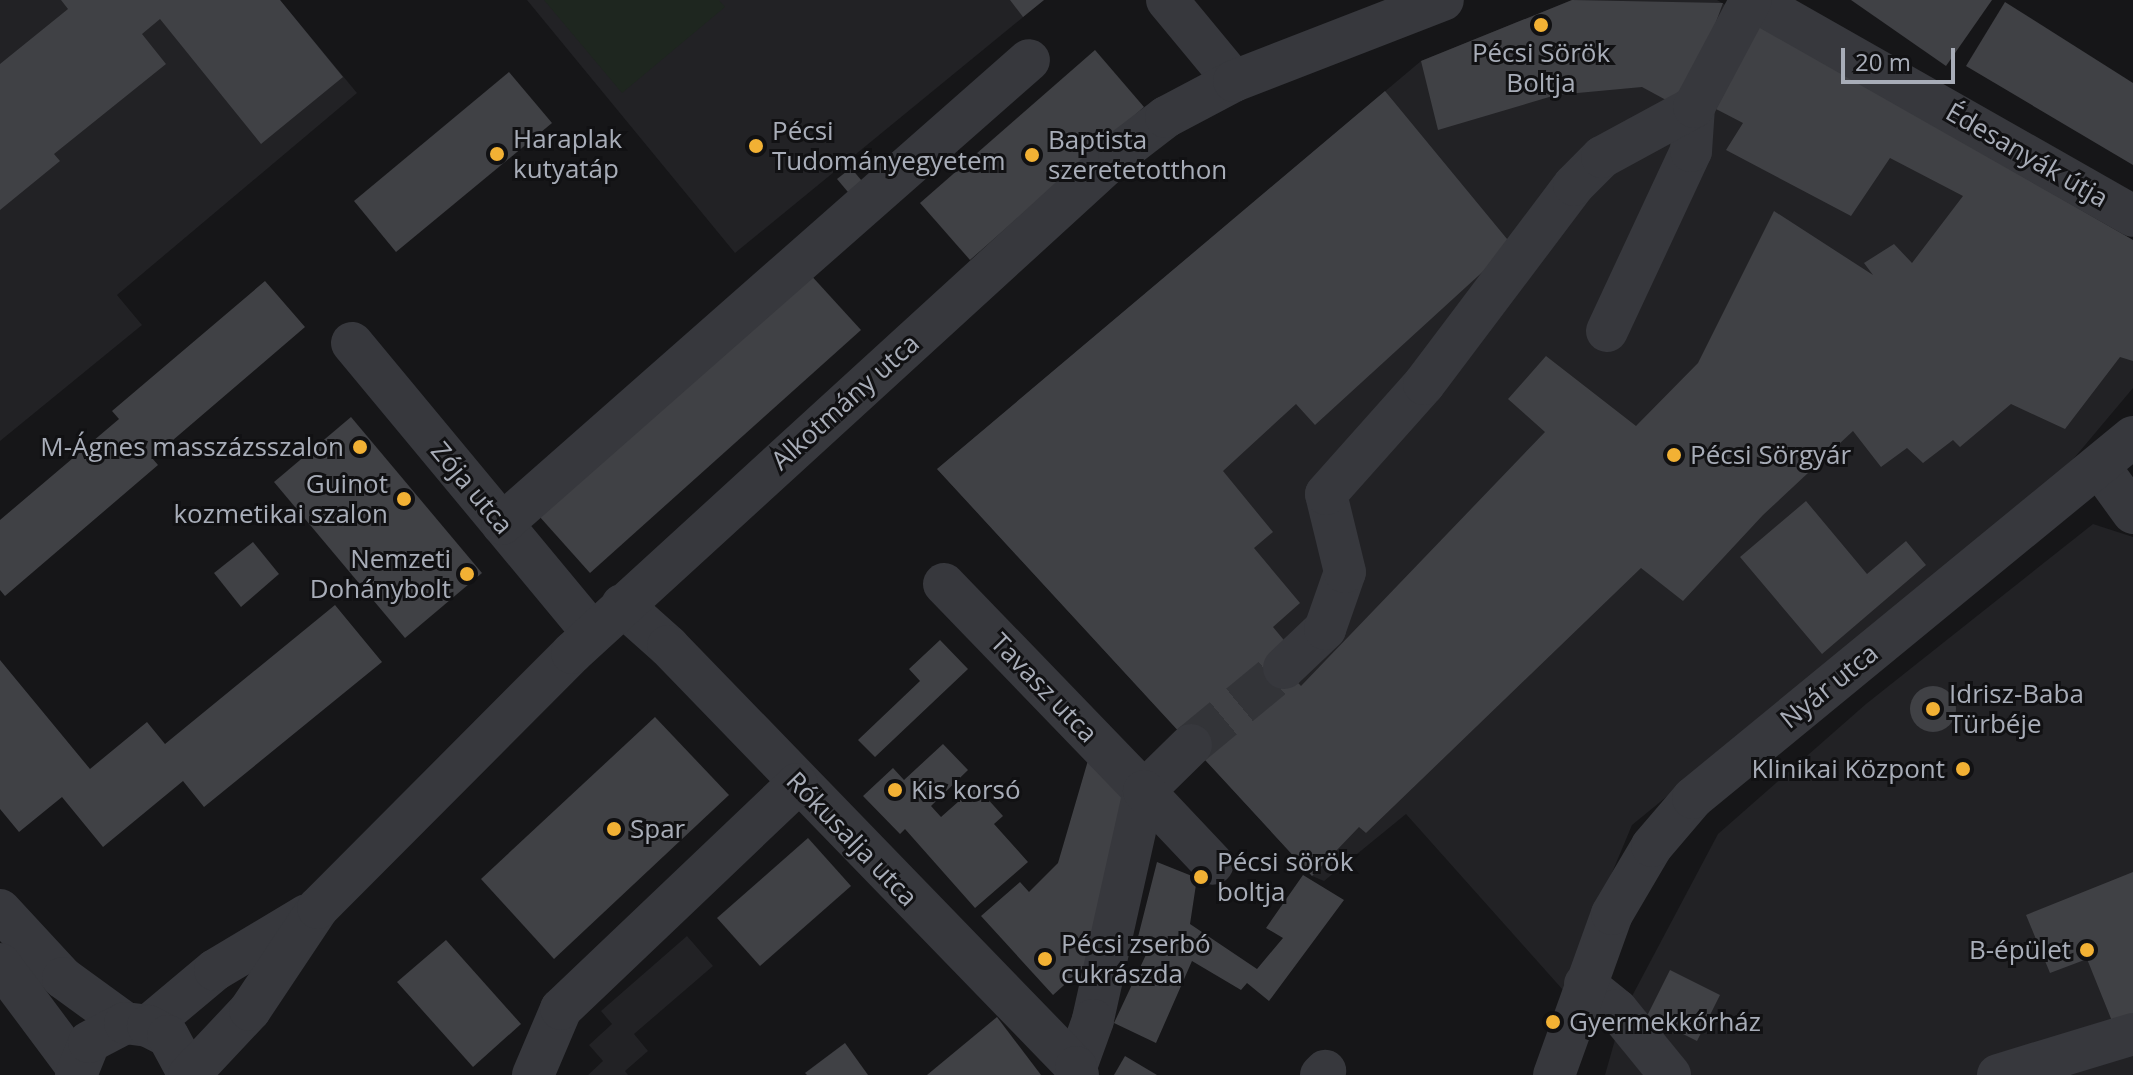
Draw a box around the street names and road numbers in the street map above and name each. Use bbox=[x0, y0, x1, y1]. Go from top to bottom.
street label: Édesanyák útja bbox=[1940, 96, 2114, 214]
street label: Alkotmány utca bbox=[765, 328, 925, 476]
street label: Zója utca bbox=[425, 436, 519, 540]
street label: Tavasz utca bbox=[984, 627, 1104, 749]
street label: Nyár utca bbox=[1774, 637, 1884, 735]
street label: Rókusalja utca bbox=[780, 765, 924, 913]

